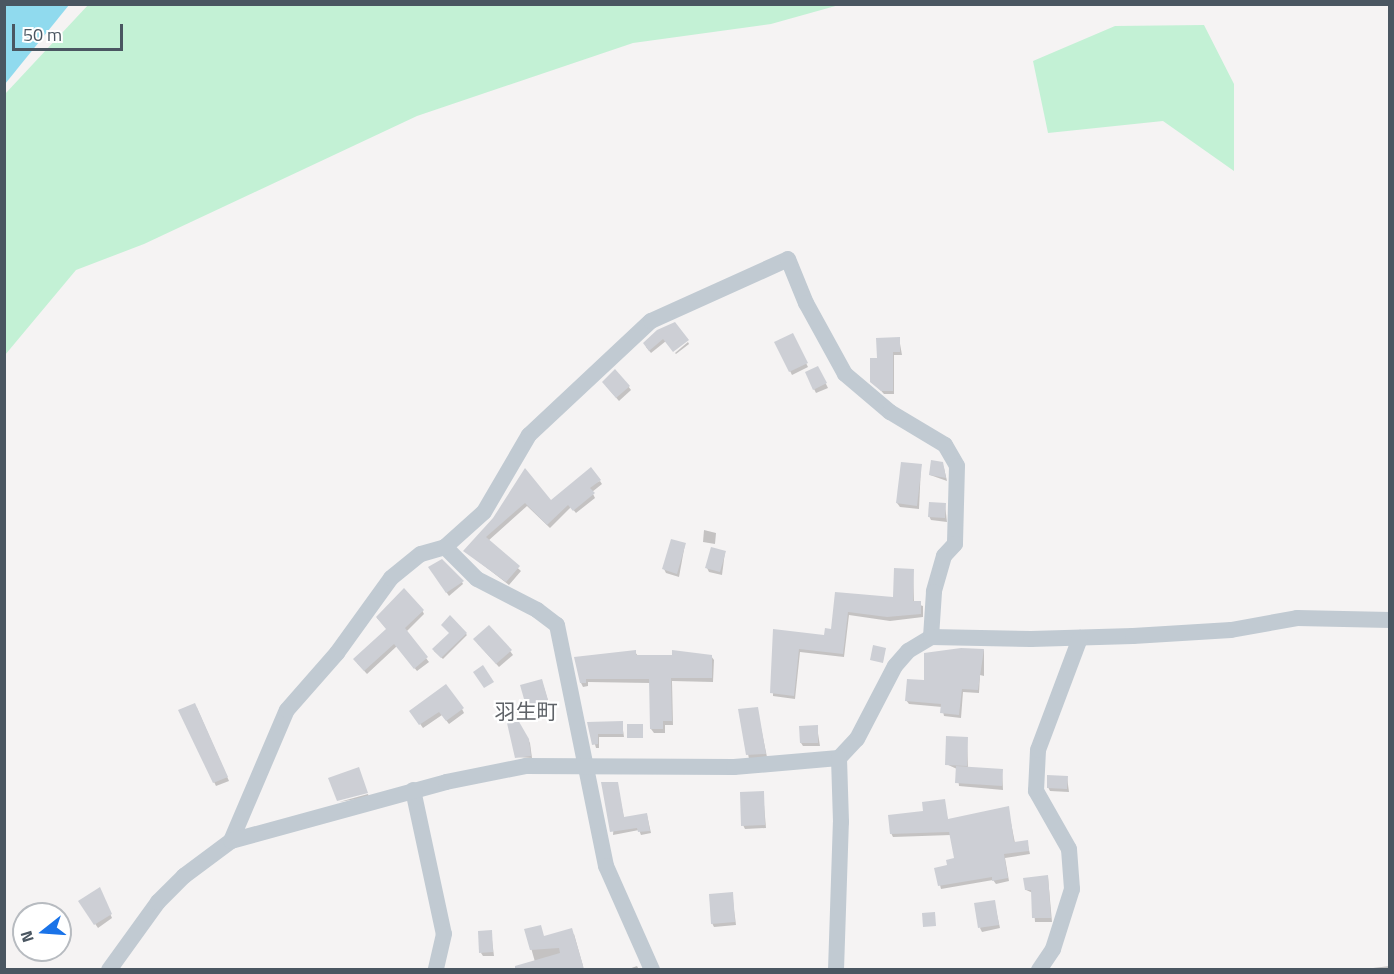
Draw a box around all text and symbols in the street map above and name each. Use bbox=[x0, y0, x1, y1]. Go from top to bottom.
scale bar bbox=[15, 12, 126, 50]
text: 50 m bbox=[23, 21, 62, 48]
district label: 羽生町 bbox=[495, 698, 557, 724]
north arrow bbox=[12, 902, 72, 962]
text: N bbox=[14, 928, 40, 945]

